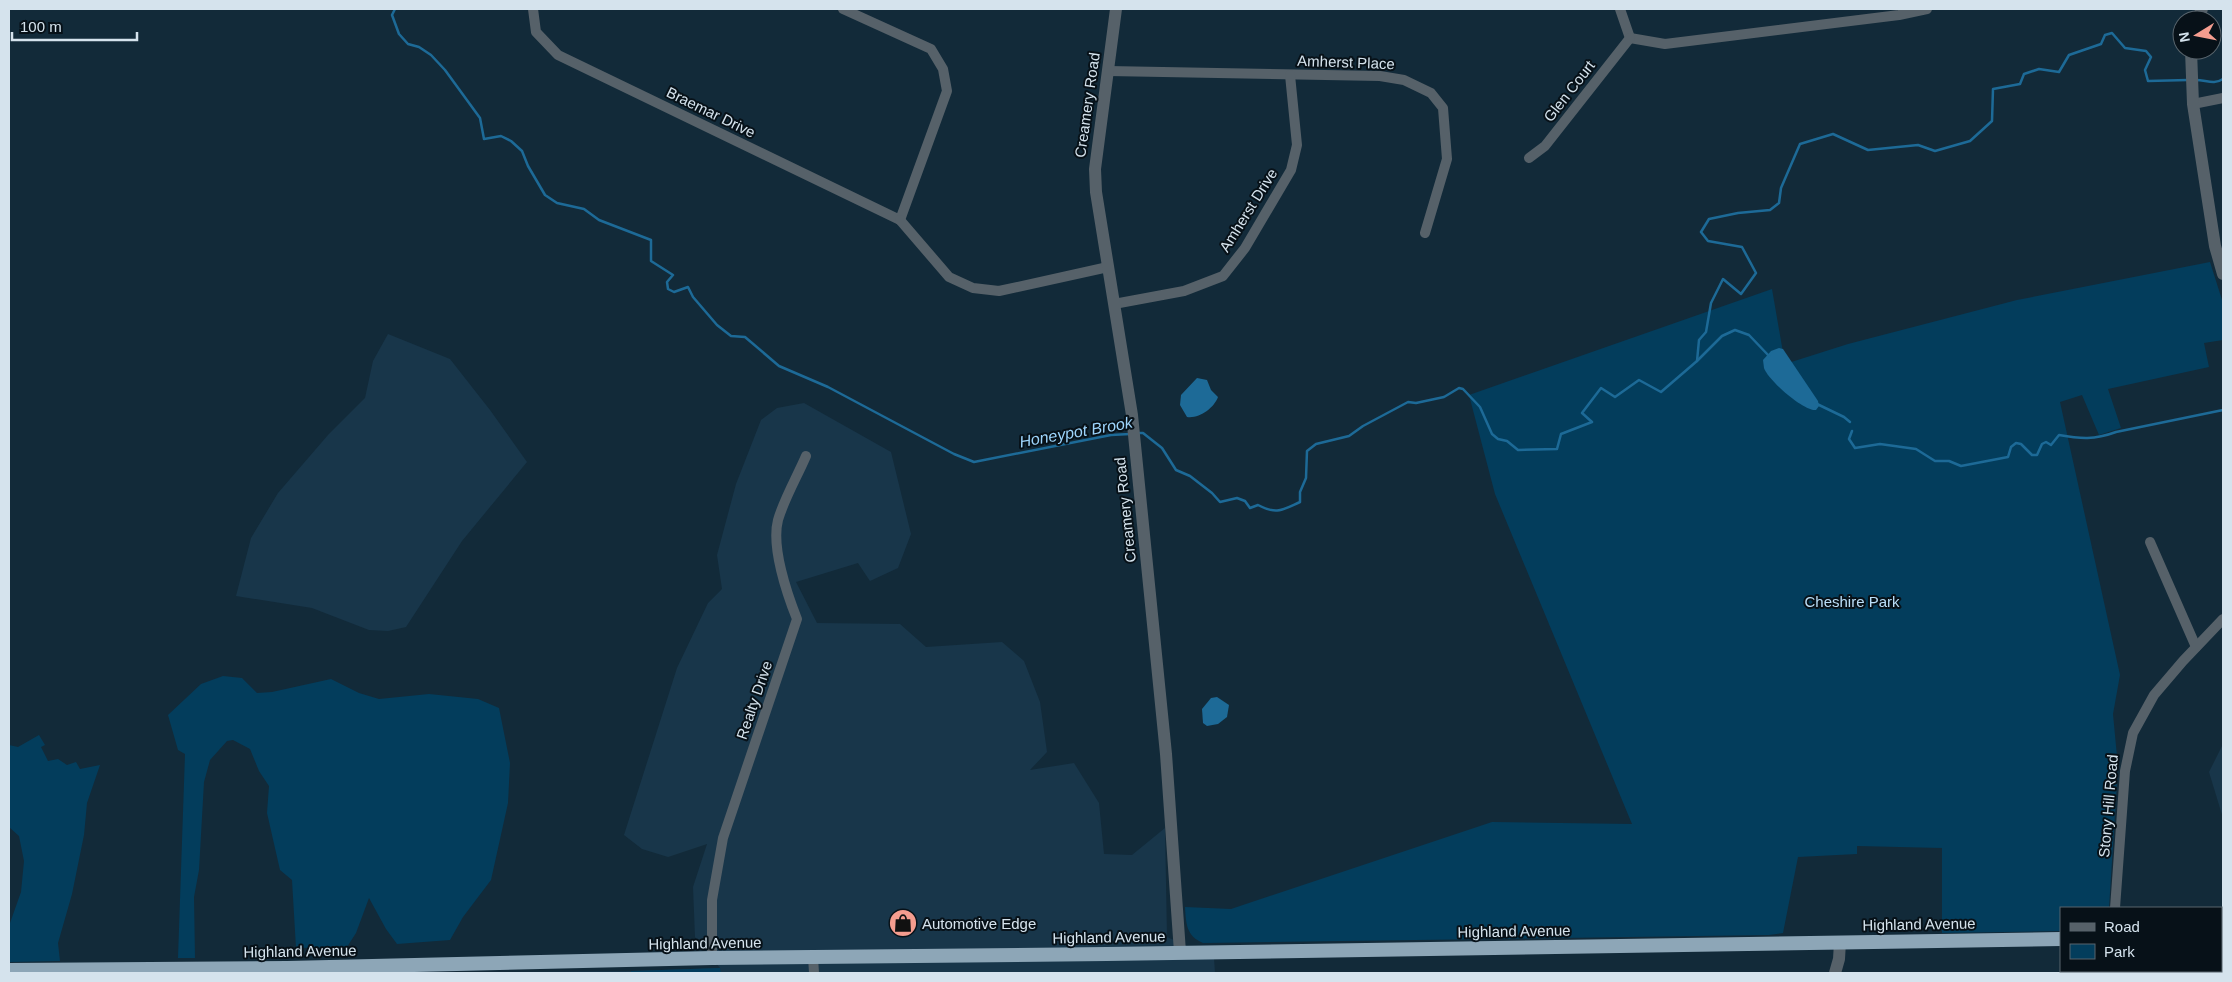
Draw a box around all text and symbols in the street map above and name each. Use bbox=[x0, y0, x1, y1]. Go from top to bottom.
scale bar bbox=[12, 10, 138, 42]
north arrow bbox=[2172, 10, 2222, 60]
text: 100 m bbox=[20, 18, 62, 35]
text: N bbox=[2175, 31, 2193, 44]
street label: Creamery Road bbox=[1071, 51, 1103, 159]
street label: Amherst Place bbox=[1297, 52, 1395, 72]
street label: Glen Court bbox=[1540, 57, 1599, 125]
street label: Braemar Drive bbox=[664, 83, 758, 141]
street label: Amherst Drive bbox=[1216, 165, 1280, 255]
water label: Honeypot Brook bbox=[1018, 413, 1135, 450]
street label: Creamery Road bbox=[1111, 456, 1139, 564]
park label: Cheshire Park bbox=[1804, 593, 1900, 610]
street label: Realty Drive bbox=[733, 659, 775, 741]
street label: Stony Hill Road bbox=[2095, 754, 2121, 858]
legend bbox=[2060, 907, 2222, 972]
shop icon: Automotive Edge bbox=[888, 908, 918, 938]
place label: Automotive Edge bbox=[922, 915, 1036, 932]
street label: Highland Avenue bbox=[1862, 915, 1976, 933]
text: Road bbox=[2104, 918, 2140, 935]
street label: Highland Avenue bbox=[1457, 922, 1571, 940]
street label: Highland Avenue bbox=[1052, 928, 1166, 946]
street label: Highland Avenue bbox=[648, 934, 762, 952]
street label: Highland Avenue bbox=[243, 942, 357, 960]
text: Park bbox=[2104, 943, 2135, 960]

